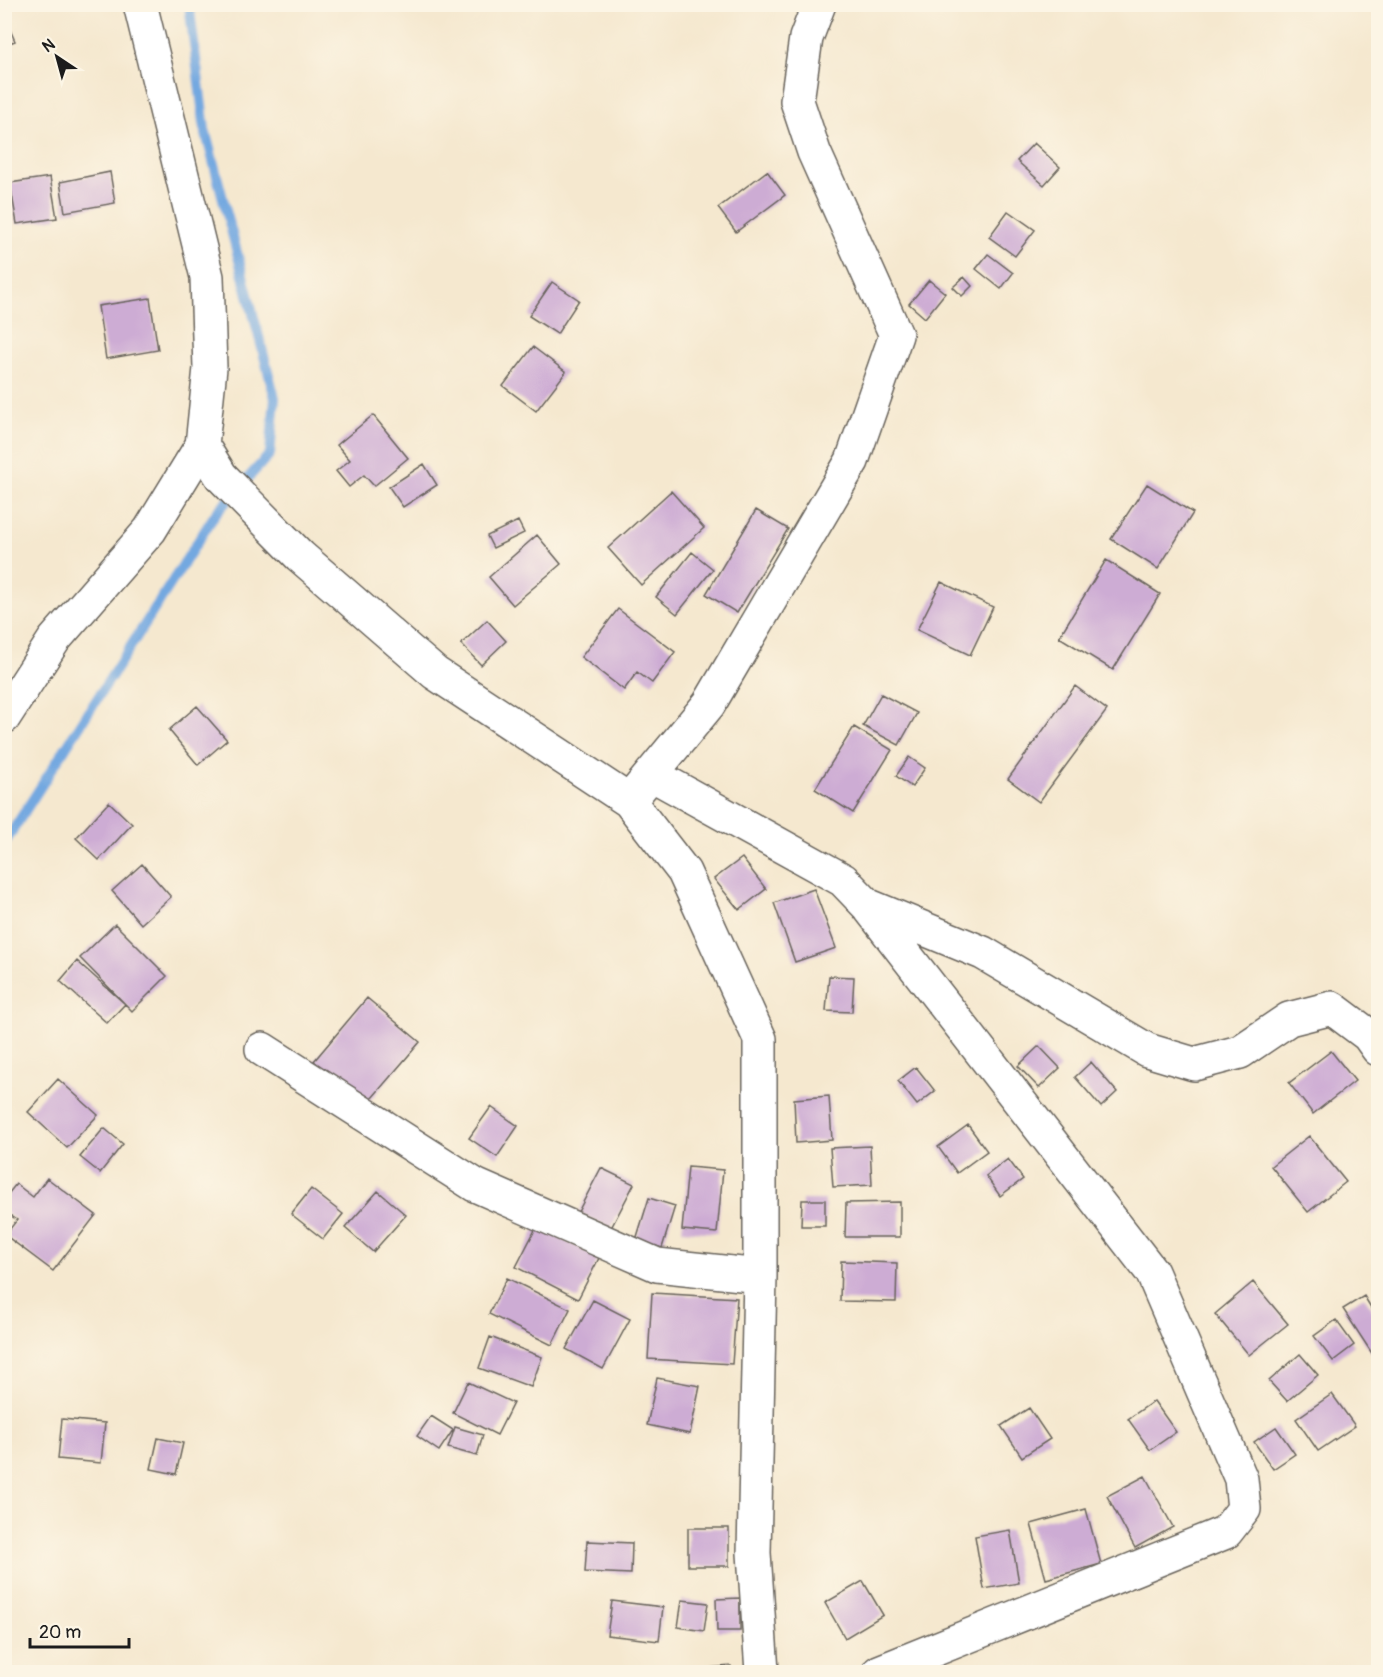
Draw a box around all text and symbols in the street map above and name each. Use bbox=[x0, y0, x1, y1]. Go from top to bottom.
north arrow bbox=[27, 27, 87, 87]
text: N bbox=[39, 34, 59, 57]
scale bar bbox=[30, 1611, 129, 1649]
text: 20 m bbox=[39, 1621, 81, 1644]

